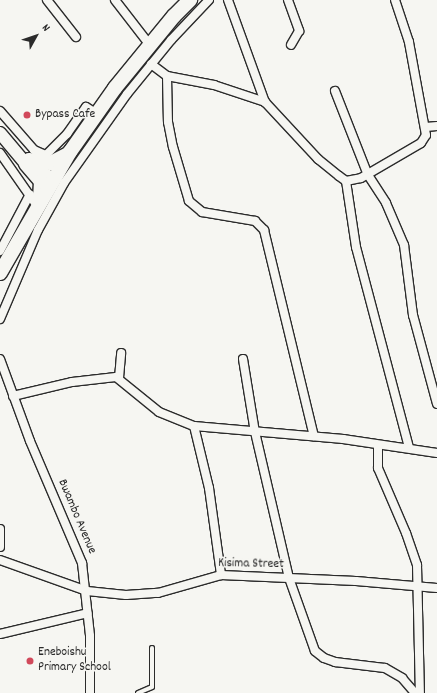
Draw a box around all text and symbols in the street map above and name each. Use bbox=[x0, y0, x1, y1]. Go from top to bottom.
north arrow bbox=[16, 16, 56, 56]
text: N bbox=[37, 21, 53, 36]
place label: Bypass Cafe bbox=[35, 107, 95, 123]
marker: Bypass Cafe bbox=[22, 110, 32, 120]
street label: Bwambo Avenue bbox=[53, 477, 99, 557]
street label: Kisima Street bbox=[218, 557, 284, 573]
place label: Eneboishu Primary School bbox=[38, 646, 111, 677]
marker: Eneboishu Primary School bbox=[25, 656, 35, 666]

